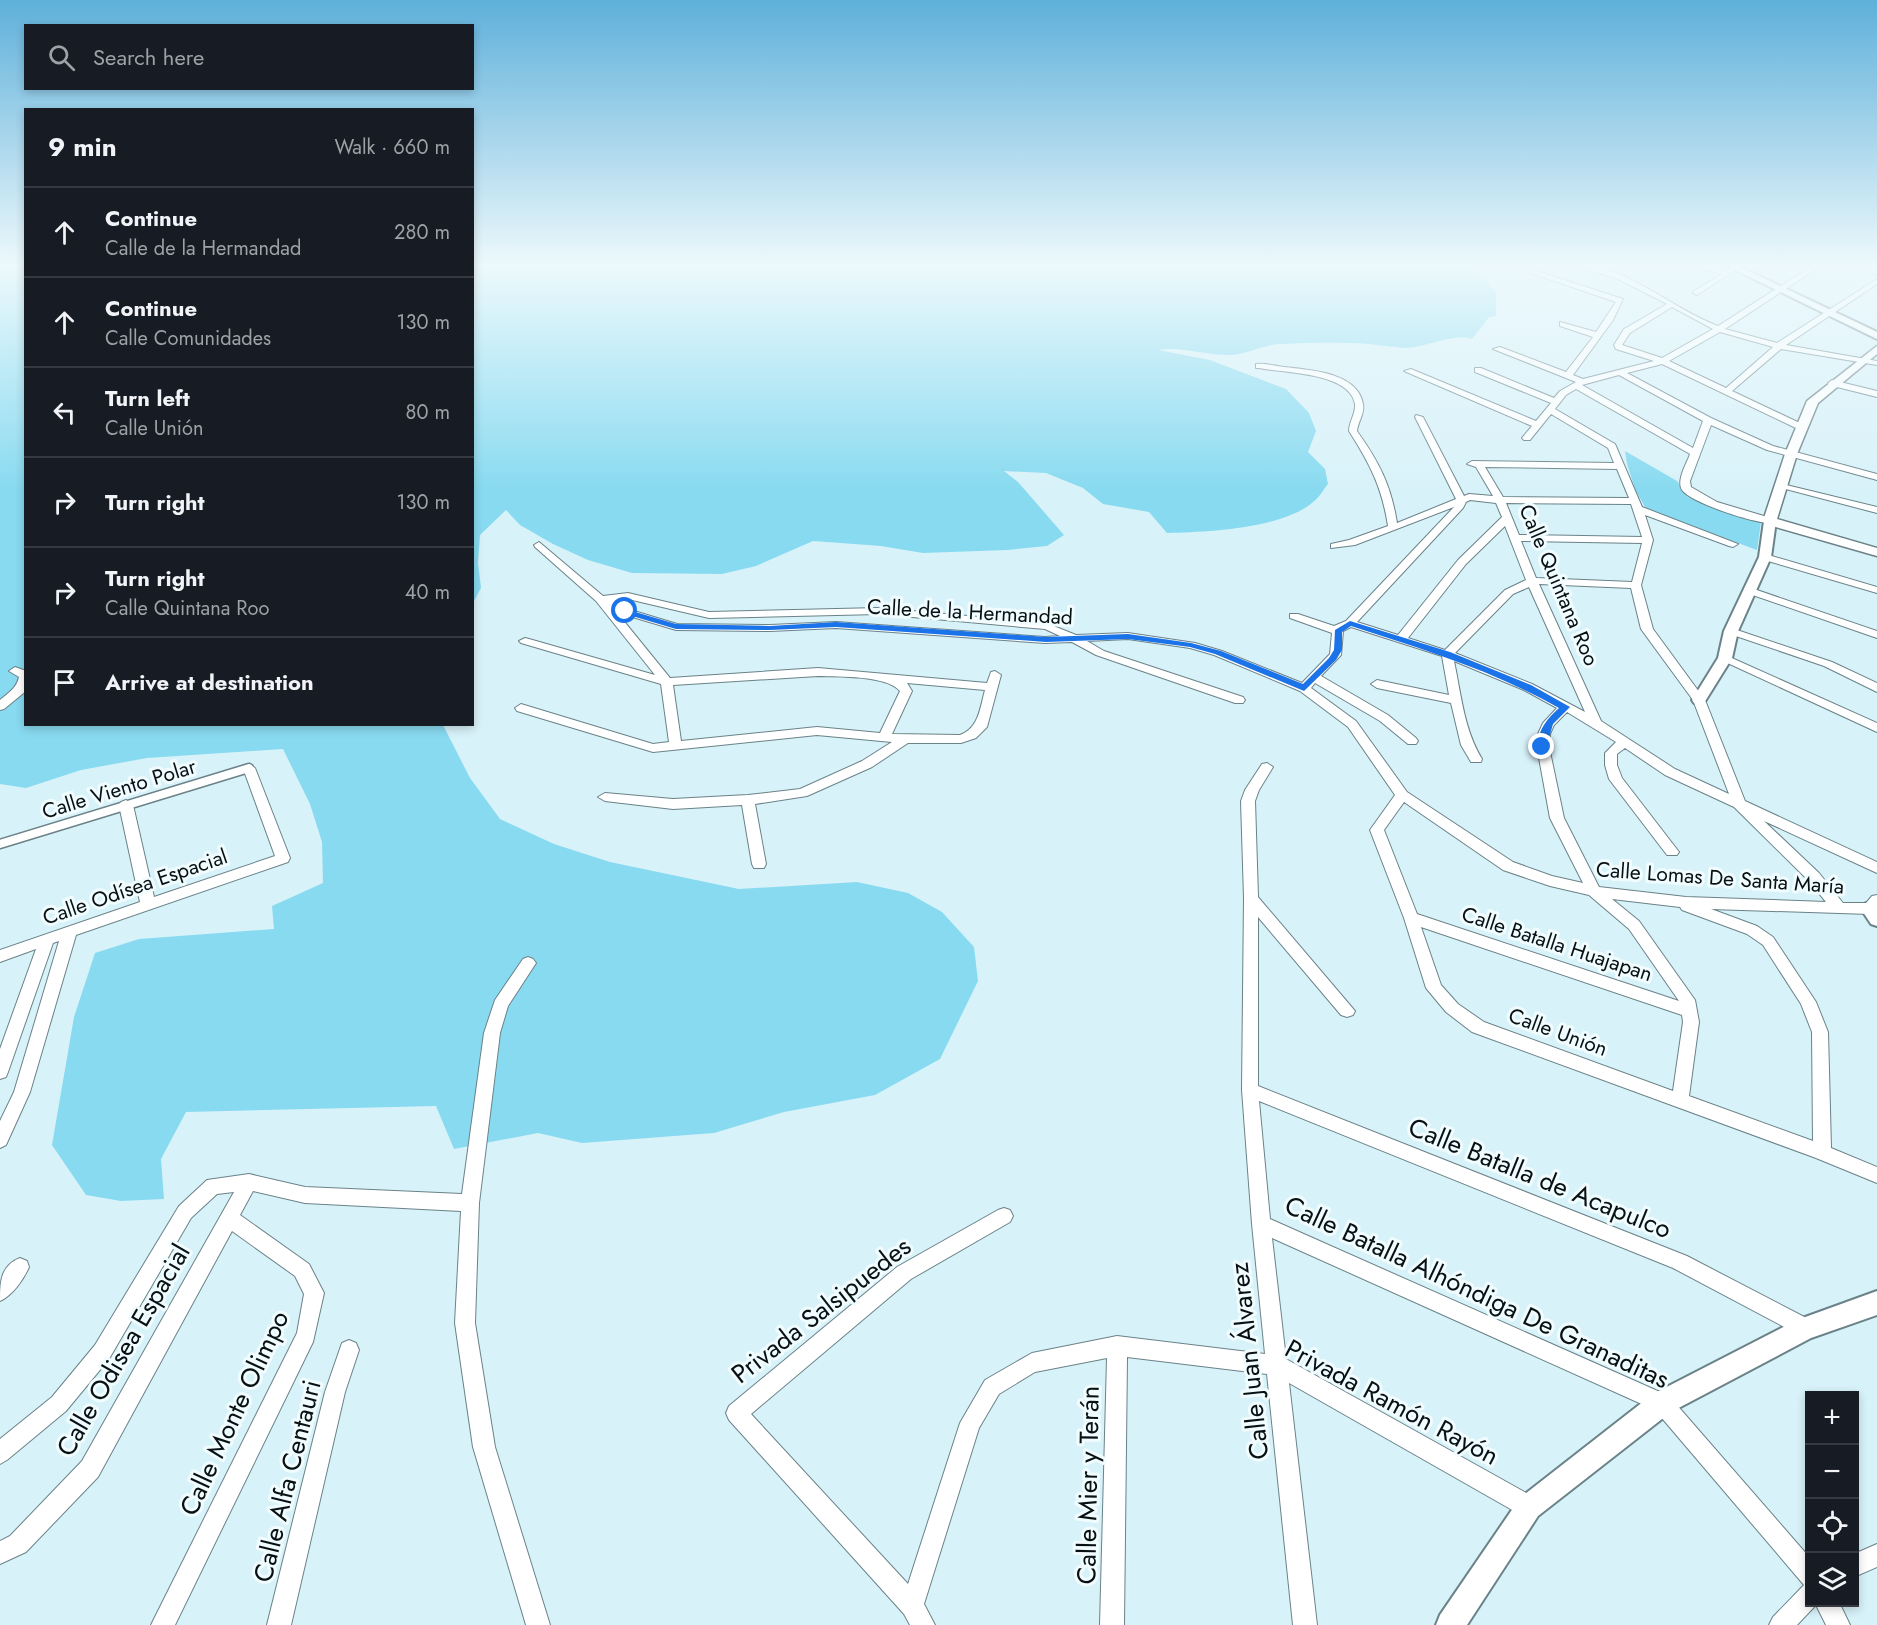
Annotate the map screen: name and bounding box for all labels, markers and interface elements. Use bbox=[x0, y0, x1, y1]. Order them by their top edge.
search box bbox=[24, 24, 474, 90]
icon: search bbox=[45, 41, 78, 74]
text: Search here bbox=[93, 41, 204, 73]
text: 9 min bbox=[48, 128, 117, 166]
text: Walk · 660 m bbox=[335, 133, 450, 162]
text: Continue bbox=[105, 202, 197, 234]
icon: ahead bbox=[48, 216, 81, 249]
text: 280 m bbox=[394, 218, 450, 247]
text: Calle de la Hermandad bbox=[105, 234, 301, 263]
text: Continue bbox=[105, 292, 197, 324]
icon: ahead bbox=[48, 306, 81, 339]
text: 130 m bbox=[396, 308, 450, 337]
text: Calle Comunidades bbox=[105, 324, 271, 353]
text: Turn left bbox=[105, 382, 190, 414]
icon: left bbox=[48, 396, 81, 429]
text: 80 m bbox=[405, 398, 450, 427]
text: Calle Unión bbox=[105, 414, 203, 443]
icon: right bbox=[48, 486, 81, 519]
text: Turn right bbox=[105, 486, 205, 518]
text: 130 m bbox=[396, 488, 450, 517]
street label: Calle Quintana Roo bbox=[1511, 500, 1607, 670]
text: Turn right bbox=[105, 562, 205, 594]
icon: right bbox=[48, 576, 81, 609]
text: 40 m bbox=[405, 578, 450, 607]
street label: Calle de la Hermandad bbox=[866, 592, 1074, 632]
text: Calle Quintana Roo bbox=[105, 594, 269, 623]
route start bbox=[611, 597, 637, 623]
icon: arrive bbox=[48, 666, 81, 699]
text: Arrive at destination bbox=[105, 666, 314, 698]
route end bbox=[1528, 733, 1554, 759]
street label: Calle Viento Polar bbox=[38, 751, 201, 827]
street label: Calle Odísea Espacial bbox=[39, 841, 231, 933]
street label: Calle Lomas De Santa María bbox=[1595, 854, 1845, 902]
street label: Calle Batalla Huajapan bbox=[1458, 899, 1656, 989]
street label: Calle Unión bbox=[1504, 1000, 1612, 1064]
street label: Calle Batalla de Acapulco bbox=[1403, 1108, 1677, 1248]
street label: Calle Batalla Alhóndiga De Granaditas bbox=[1279, 1186, 1675, 1398]
street label: Privada Salsipuedes bbox=[723, 1228, 919, 1392]
street label: Calle Odisea Espacial bbox=[47, 1237, 199, 1463]
street label: Calle Juan Álvarez bbox=[1220, 1261, 1278, 1461]
street label: Calle Monte Olimpo bbox=[170, 1304, 298, 1522]
street label: Privada Ramón Rayón bbox=[1278, 1330, 1506, 1474]
street label: Calle Alfa Centauri bbox=[243, 1376, 331, 1586]
street label: Calle Mier y Terán bbox=[1067, 1385, 1109, 1585]
map controls bbox=[1805, 1391, 1859, 1607]
button: + bbox=[1805, 1391, 1859, 1445]
button: − bbox=[1805, 1445, 1859, 1499]
button: locate bbox=[1805, 1499, 1859, 1553]
button: layers bbox=[1805, 1553, 1859, 1607]

